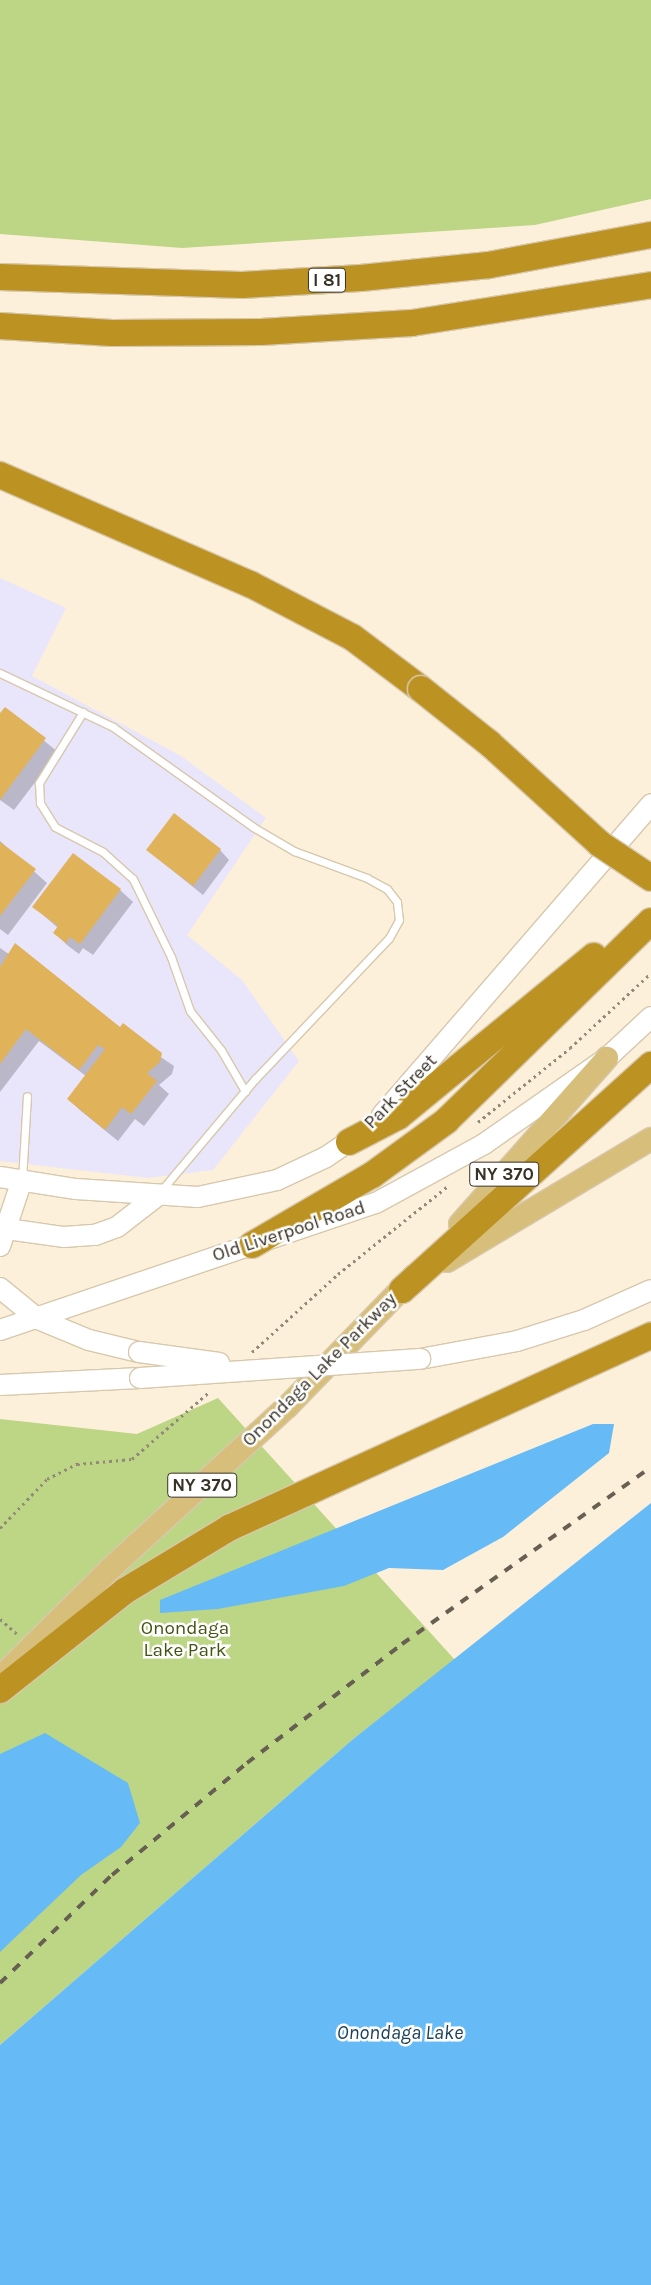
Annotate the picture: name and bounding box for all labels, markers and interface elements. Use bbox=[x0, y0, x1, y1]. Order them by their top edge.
road number: I 81 bbox=[307, 264, 347, 296]
street label: Park Street bbox=[360, 1050, 442, 1134]
road number: NY 370 bbox=[469, 1158, 539, 1190]
street label: Old Liverpool Road bbox=[210, 1197, 368, 1267]
street label: Onondaga Lake Parkway bbox=[238, 1288, 402, 1452]
road number: NY 370 bbox=[167, 1470, 237, 1500]
park label: Onondaga Lake Park bbox=[141, 1618, 229, 1662]
water label: Onondaga Lake bbox=[337, 2020, 463, 2044]

